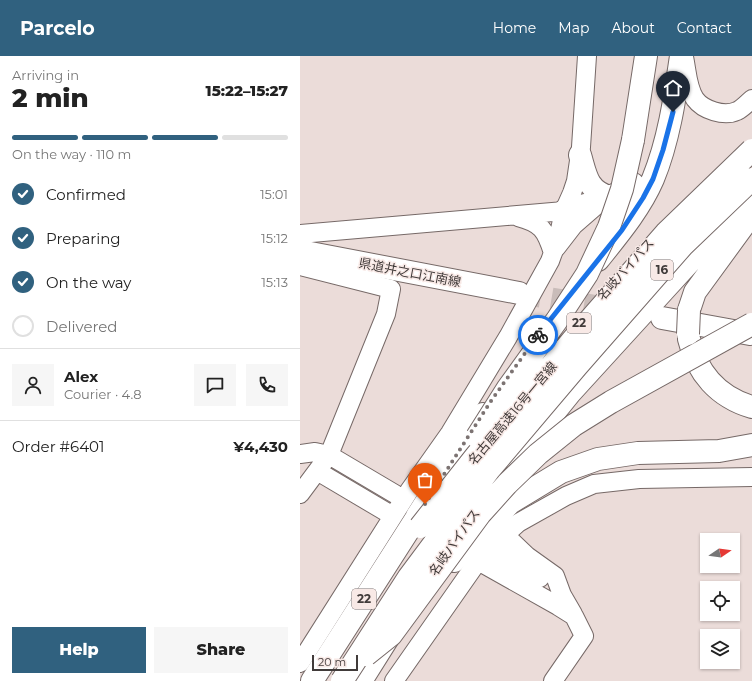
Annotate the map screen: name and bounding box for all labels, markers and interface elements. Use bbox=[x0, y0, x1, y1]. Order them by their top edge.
text: Parcelo bbox=[20, 17, 95, 40]
text: Home bbox=[493, 19, 536, 37]
text: Map bbox=[558, 19, 589, 37]
text: About bbox=[611, 19, 655, 37]
text: Contact bbox=[677, 19, 732, 37]
text: Arriving in bbox=[12, 67, 79, 83]
pin bbox=[656, 71, 690, 112]
icon: home bbox=[662, 77, 684, 99]
text: 15:22–15:27 bbox=[206, 81, 288, 100]
text: 2 min bbox=[12, 82, 89, 114]
text: On the way · 110 m bbox=[12, 146, 131, 162]
icon: check bbox=[12, 183, 34, 205]
text: Confirmed bbox=[46, 185, 126, 204]
text: 15:01 bbox=[260, 186, 288, 202]
icon: check bbox=[12, 227, 34, 249]
text: Preparing bbox=[46, 229, 121, 248]
text: 15:12 bbox=[261, 230, 288, 246]
street label: 名岐バイパス bbox=[593, 235, 657, 303]
street label: 県道井之口江南線 bbox=[357, 254, 463, 290]
road number: 16 bbox=[651, 260, 673, 280]
icon: check bbox=[12, 271, 34, 293]
text: On the way bbox=[46, 273, 131, 292]
text: 15:13 bbox=[261, 274, 288, 290]
road number: 22 bbox=[567, 313, 591, 333]
courier bbox=[518, 315, 558, 355]
text: Delivered bbox=[46, 317, 118, 336]
icon: bike bbox=[527, 324, 549, 346]
street label: 名古屋高速16号一宮線 bbox=[464, 358, 560, 468]
button: person bbox=[12, 364, 54, 406]
button: chat bbox=[194, 364, 236, 406]
button: phone bbox=[246, 364, 288, 406]
text: Alex bbox=[64, 367, 98, 386]
text: Courier · 4.8 bbox=[64, 386, 142, 402]
text: Order #6401 bbox=[12, 437, 104, 456]
text: ¥4,430 bbox=[233, 437, 288, 456]
pin bbox=[408, 463, 442, 504]
icon: bag bbox=[414, 469, 436, 491]
street label: 名岐バイパス bbox=[425, 506, 483, 578]
north arrow bbox=[700, 533, 740, 573]
map controls bbox=[700, 533, 740, 669]
button: locate bbox=[700, 581, 740, 621]
road number: 22 bbox=[352, 589, 376, 609]
button: Help bbox=[12, 627, 146, 673]
button: Share bbox=[154, 627, 288, 673]
button: layers bbox=[700, 629, 740, 669]
scale bar bbox=[312, 653, 358, 672]
text: 20 m bbox=[318, 655, 346, 669]

